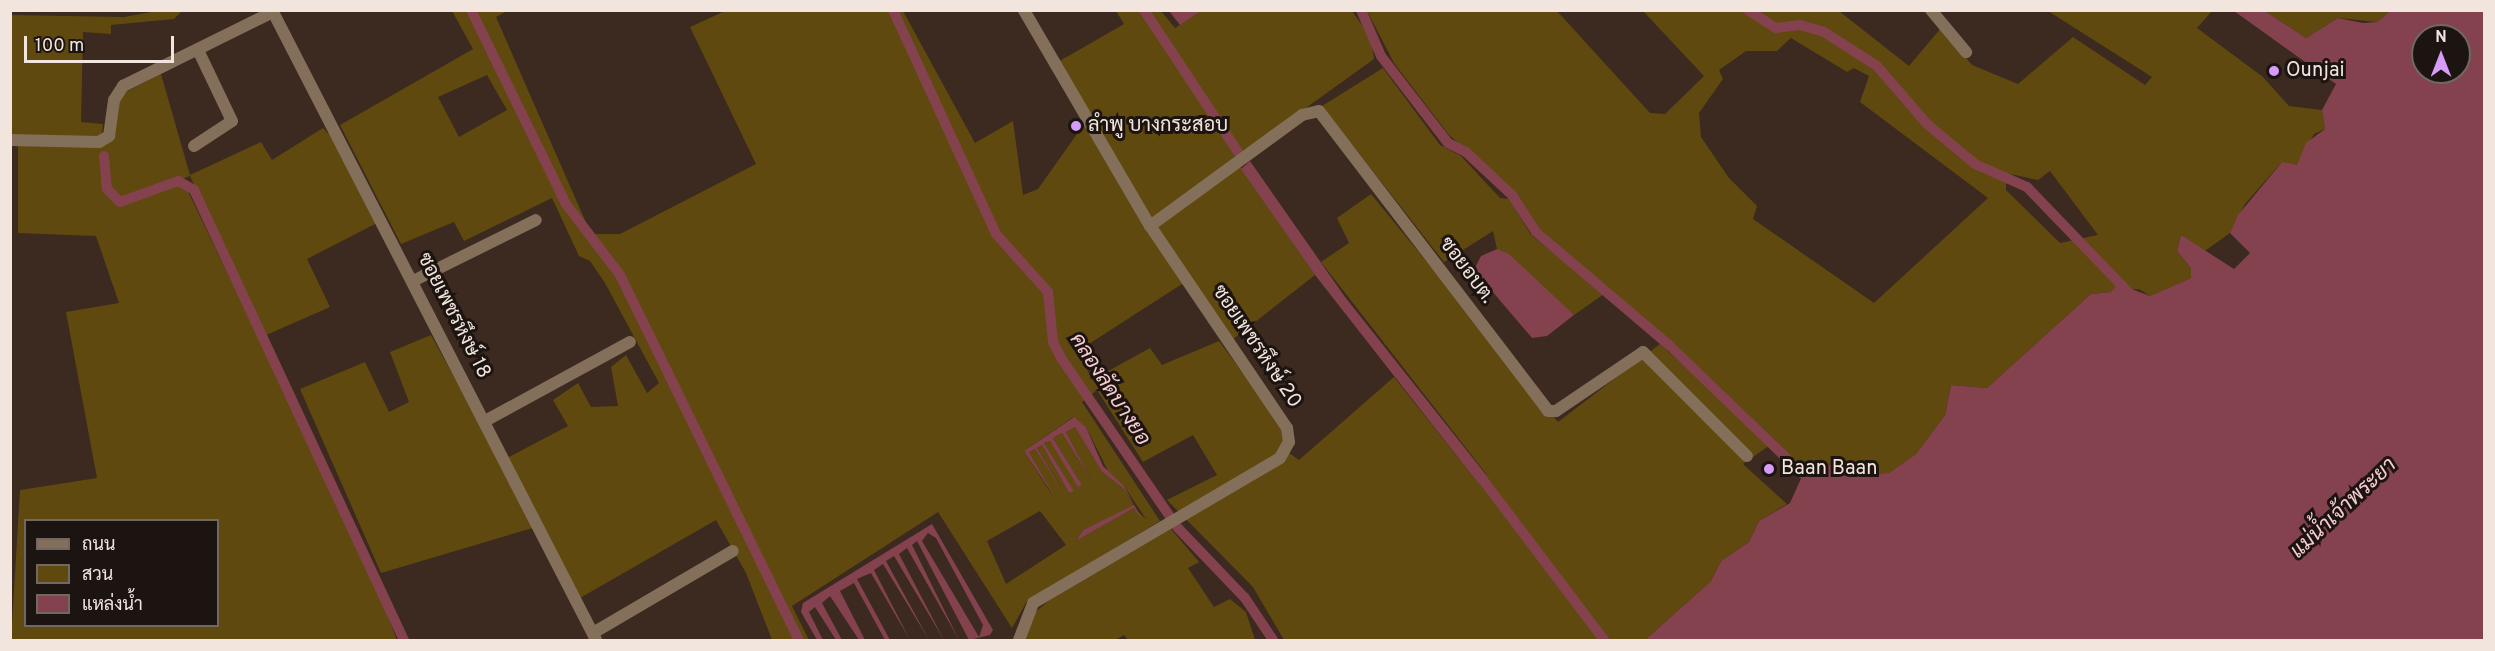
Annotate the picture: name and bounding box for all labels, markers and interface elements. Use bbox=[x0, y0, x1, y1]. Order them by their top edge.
scale bar bbox=[27, 24, 177, 62]
north arrow bbox=[2411, 24, 2471, 84]
text: N bbox=[2435, 28, 2447, 48]
text: 100 m bbox=[35, 35, 84, 58]
place label: Ounjai bbox=[2286, 59, 2345, 83]
marker: Ounjai bbox=[2267, 64, 2281, 78]
place label: ลำพู บางกระสอบ bbox=[1088, 114, 1228, 138]
marker: ลำพู บางกระสอบ bbox=[1069, 119, 1083, 133]
street label: ซอยอบต. bbox=[1433, 233, 1499, 309]
street label: ซอยเพชรหึงษ์ 18 bbox=[411, 249, 495, 383]
street label: ซอยเพชรหึงษ์ 20 bbox=[1206, 281, 1306, 413]
water label: คลองลัดบางยอ bbox=[1063, 329, 1155, 451]
water label: แม่น้ำเจ้าพระยา bbox=[2286, 454, 2402, 564]
place label: Baan Baan bbox=[1781, 457, 1878, 481]
marker: Baan Baan bbox=[1762, 462, 1776, 476]
legend bbox=[24, 519, 219, 627]
text: ถนน bbox=[82, 534, 115, 557]
text: สวน bbox=[82, 564, 113, 587]
text: แหล่งน้ำ bbox=[82, 594, 143, 617]

